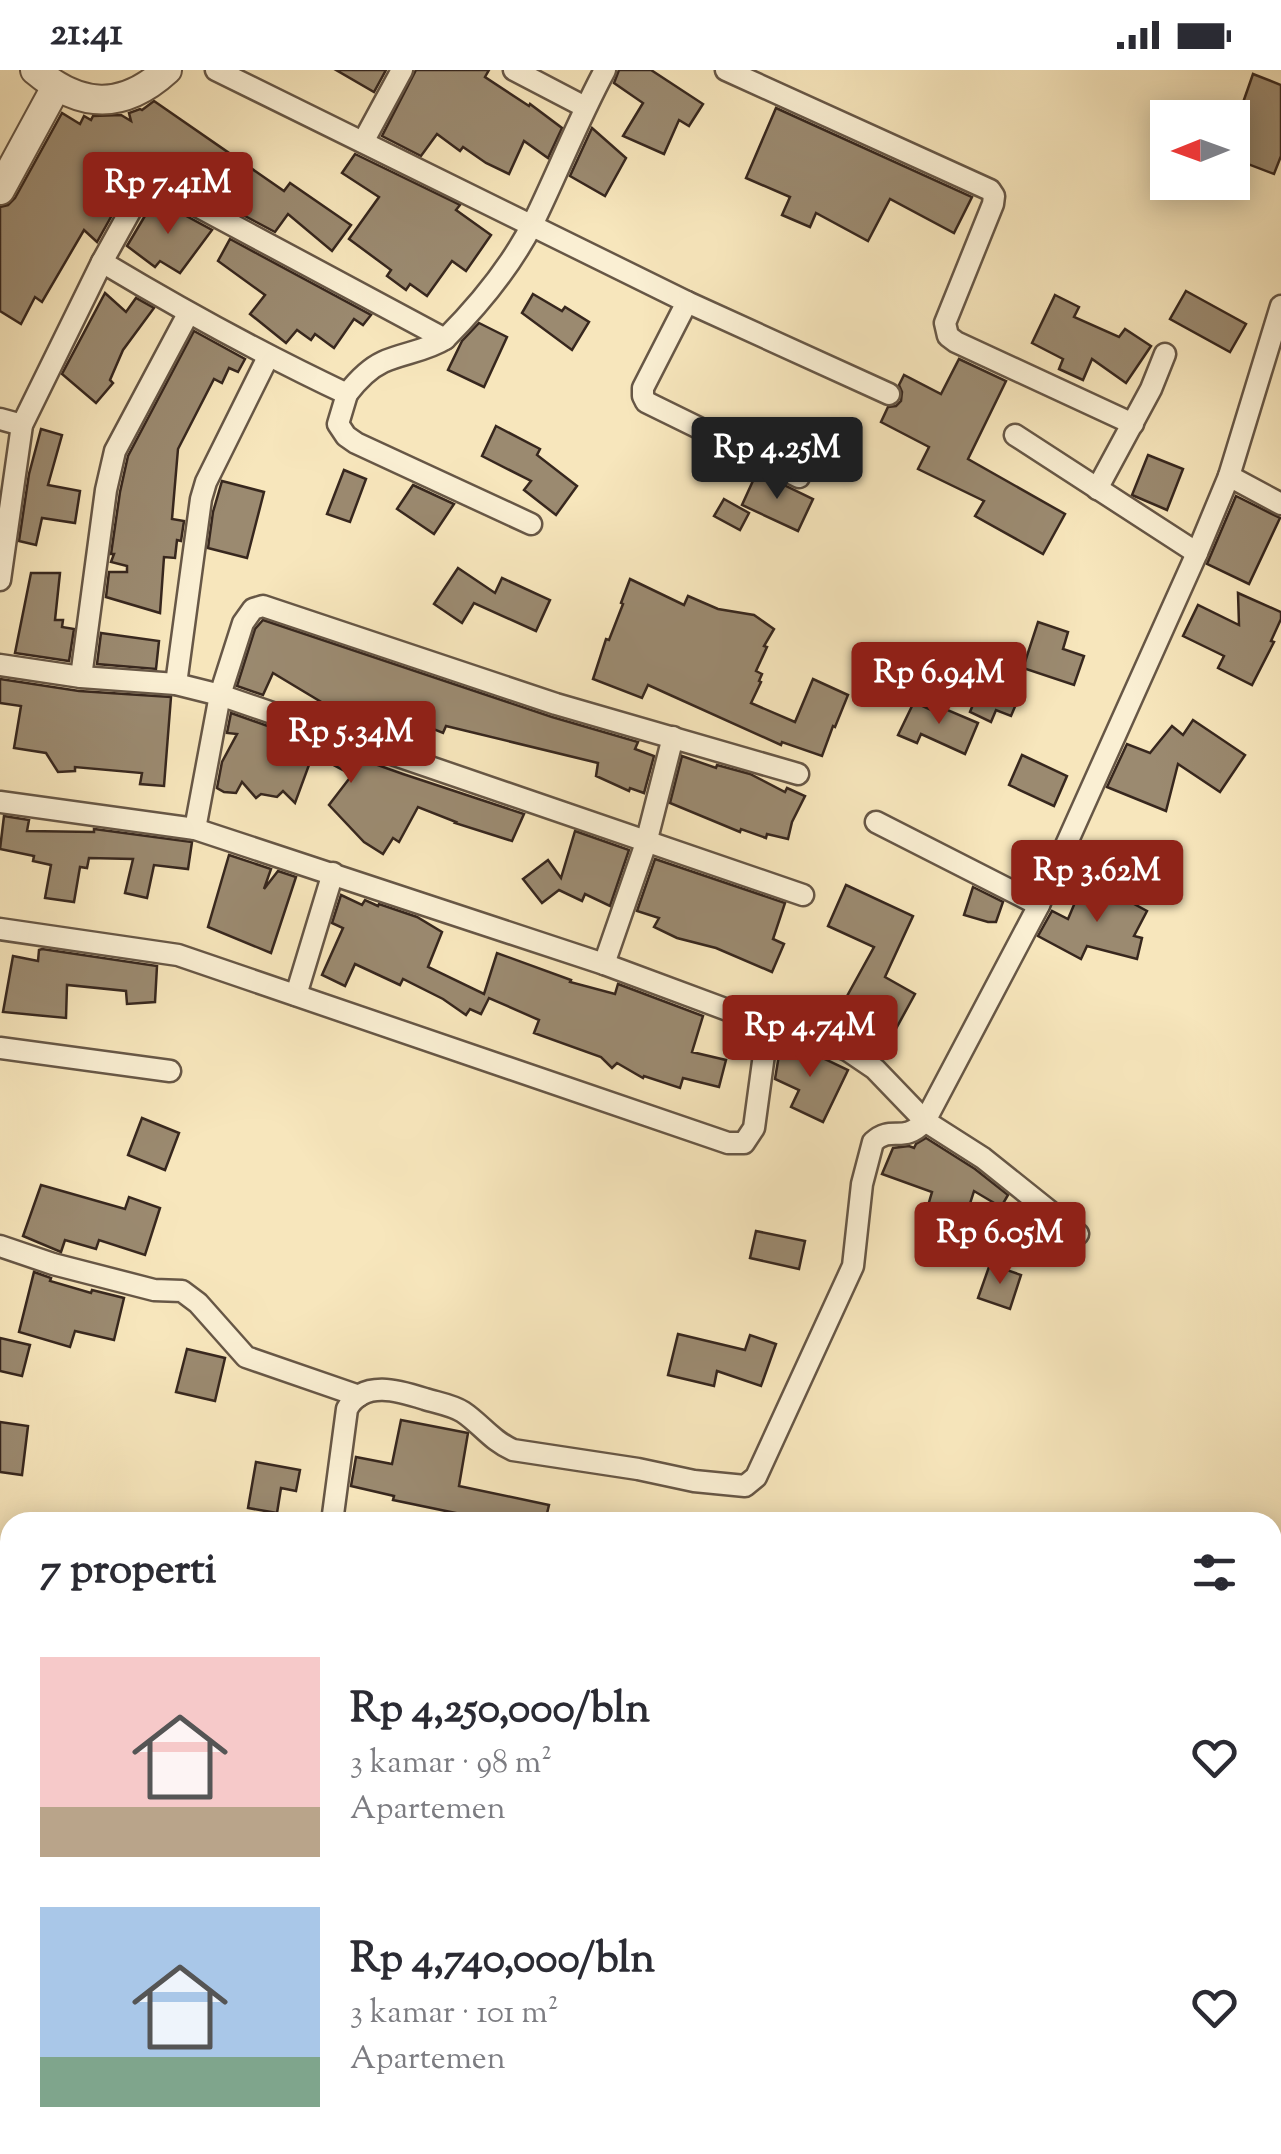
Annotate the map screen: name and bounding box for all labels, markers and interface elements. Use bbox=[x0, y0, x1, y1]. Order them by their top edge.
text: 21:41 bbox=[50, 8, 123, 62]
north arrow bbox=[1150, 100, 1250, 200]
map controls bbox=[1150, 100, 1250, 200]
pin: Rp 7.41M bbox=[65, 152, 271, 237]
text: Rp 7.41M bbox=[105, 161, 231, 207]
pin: Rp 4.25M bbox=[674, 417, 880, 502]
text: Rp 4.25M bbox=[714, 426, 840, 472]
pin: Rp 6.94M bbox=[836, 642, 1042, 727]
text: Rp 6.94M bbox=[873, 651, 1005, 697]
pin: Rp 5.34M bbox=[248, 701, 454, 786]
text: Rp 5.34M bbox=[289, 710, 413, 756]
pin: Rp 3.62M bbox=[994, 840, 1200, 925]
text: Rp 3.62M bbox=[1033, 849, 1161, 895]
pin: Rp 4.74M bbox=[707, 995, 913, 1080]
text: Rp 4.74M bbox=[745, 1004, 875, 1050]
pin: Rp 6.05M bbox=[897, 1202, 1103, 1287]
text: Rp 6.05M bbox=[936, 1211, 1064, 1257]
text: 7 properti bbox=[40, 1542, 217, 1602]
icon: filters bbox=[1187, 1545, 1242, 1600]
text: Rp 4,250,000/bln bbox=[350, 1681, 650, 1741]
icon: home bbox=[120, 1697, 240, 1817]
icon: heart bbox=[1187, 1730, 1242, 1785]
text: 3 kamar · 98 m² bbox=[350, 1741, 552, 1787]
text: Apartemen bbox=[350, 1787, 506, 1833]
text: Rp 4,740,000/bln bbox=[350, 1931, 655, 1991]
icon: home bbox=[120, 1947, 240, 2067]
icon: heart bbox=[1187, 1980, 1242, 2035]
text: 3 kamar · 101 m² bbox=[350, 1991, 559, 2037]
text: Apartemen bbox=[350, 2037, 506, 2083]

